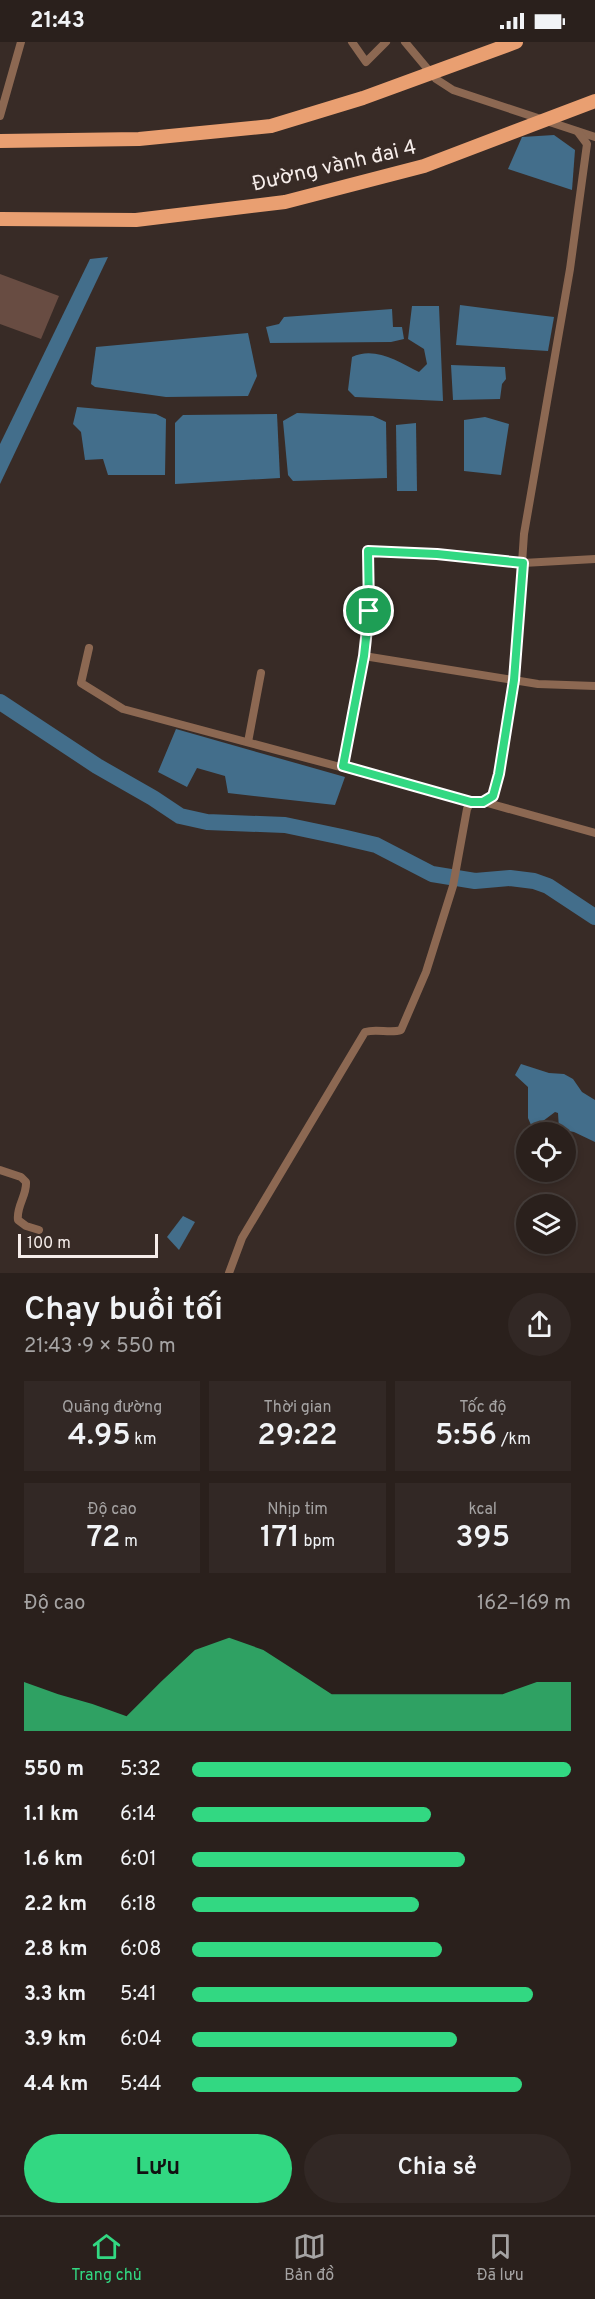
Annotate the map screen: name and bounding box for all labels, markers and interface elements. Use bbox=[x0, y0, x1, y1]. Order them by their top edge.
text: 21:43 bbox=[30, 8, 85, 35]
street label: Đường vành đai 4 bbox=[249, 134, 419, 199]
pin bbox=[343, 585, 394, 636]
icon: arrive bbox=[352, 594, 385, 627]
map controls bbox=[516, 1122, 576, 1254]
button: locate bbox=[516, 1122, 576, 1182]
button: layers bbox=[516, 1194, 576, 1254]
scale bar bbox=[18, 1231, 158, 1258]
text: 100 m bbox=[27, 1234, 71, 1254]
text: Chạy buổi tối bbox=[24, 1290, 223, 1332]
button: share bbox=[508, 1293, 571, 1356]
text: 21:43 · 9 × 550 m bbox=[24, 1334, 176, 1360]
text: Quãng đường bbox=[62, 1398, 162, 1418]
text: Thời gian bbox=[264, 1398, 331, 1418]
text: Tốc độ bbox=[459, 1398, 506, 1418]
text: 4.95 bbox=[68, 1418, 131, 1455]
text: 29:22 bbox=[257, 1418, 338, 1455]
text: 5:56 bbox=[435, 1418, 497, 1455]
text: km bbox=[131, 1430, 157, 1450]
text: /km bbox=[497, 1430, 531, 1450]
text: Độ cao bbox=[88, 1500, 137, 1520]
text: Nhịp tim bbox=[267, 1500, 328, 1520]
text: kcal bbox=[469, 1500, 497, 1520]
text: 72 bbox=[87, 1520, 120, 1557]
text: 171 bbox=[260, 1520, 300, 1557]
text: 395 bbox=[456, 1520, 510, 1557]
text: m bbox=[120, 1532, 138, 1552]
text: bpm bbox=[300, 1532, 335, 1552]
text: Độ cao bbox=[24, 1591, 85, 1617]
text: 162–169 m bbox=[477, 1591, 571, 1617]
text: 550 m bbox=[24, 1757, 84, 1783]
text: 5:32 bbox=[120, 1757, 161, 1783]
text: 1.1 km bbox=[24, 1802, 79, 1828]
text: 6:14 bbox=[120, 1802, 156, 1828]
text: 1.6 km bbox=[24, 1847, 83, 1873]
text: 6:01 bbox=[120, 1847, 157, 1873]
text: 2.2 km bbox=[24, 1892, 87, 1918]
text: 6:18 bbox=[120, 1892, 156, 1918]
text: 2.8 km bbox=[24, 1937, 87, 1963]
text: 6:08 bbox=[120, 1937, 162, 1963]
text: 3.3 km bbox=[24, 1982, 86, 2008]
text: 5:41 bbox=[120, 1982, 157, 2008]
text: 3.9 km bbox=[24, 2027, 86, 2053]
text: 6:04 bbox=[120, 2027, 162, 2053]
text: 4.4 km bbox=[24, 2072, 88, 2098]
text: 5:44 bbox=[120, 2072, 162, 2098]
button: Lưu bbox=[24, 2134, 292, 2203]
button: Chia sẻ bbox=[304, 2134, 571, 2203]
tab: Trang chủ bbox=[71, 2230, 142, 2286]
tab: Bản đồ bbox=[284, 2230, 334, 2286]
tab: Đã lưu bbox=[477, 2230, 524, 2286]

